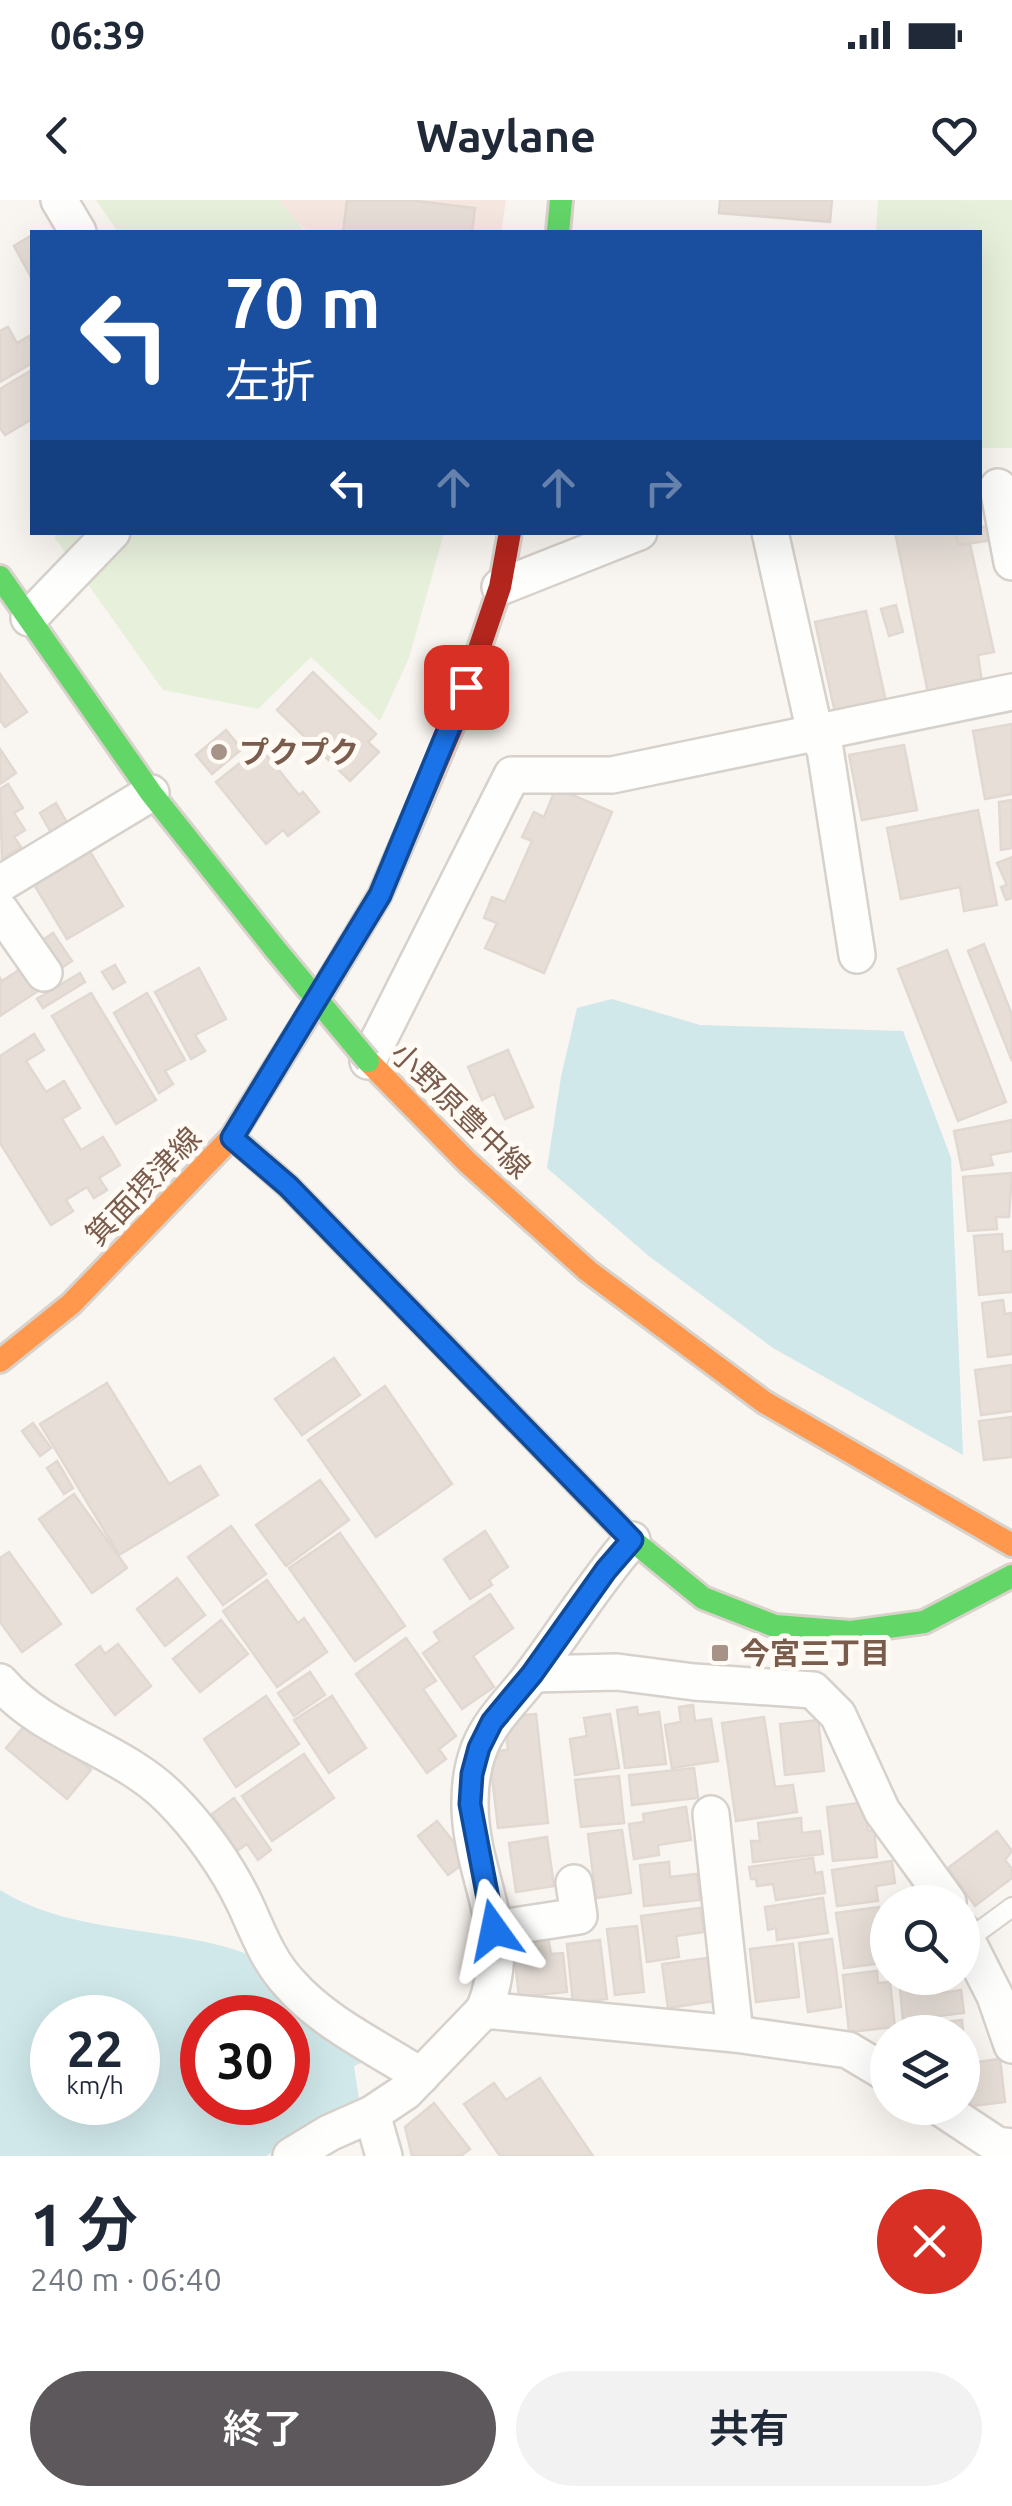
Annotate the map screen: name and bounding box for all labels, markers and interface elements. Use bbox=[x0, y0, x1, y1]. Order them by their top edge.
text: 06:39 bbox=[50, 14, 145, 56]
icon: back bbox=[30, 108, 85, 163]
icon: heart bbox=[927, 108, 982, 163]
text: Waylane bbox=[416, 110, 596, 161]
text: 70 m bbox=[225, 263, 381, 341]
icon: left bbox=[60, 270, 190, 400]
text: 左折 bbox=[225, 355, 315, 406]
icon: left bbox=[321, 460, 376, 515]
icon: ahead bbox=[426, 460, 481, 515]
icon: ahead bbox=[531, 460, 586, 515]
icon: right bbox=[636, 460, 691, 515]
pin bbox=[424, 645, 509, 730]
icon: arrive bbox=[439, 660, 494, 715]
place label: プクプク bbox=[239, 735, 359, 769]
marker: プクプク bbox=[208, 741, 230, 763]
street label: 小野原豊中線 bbox=[384, 1035, 538, 1185]
street label: 箕面摂津線 bbox=[79, 1120, 207, 1252]
place label: 今宮三丁目 bbox=[740, 1636, 890, 1670]
marker: 今宮三丁目 bbox=[709, 1642, 731, 1664]
position arrow bbox=[442, 1878, 546, 1982]
map controls bbox=[870, 1885, 980, 2125]
button: search bbox=[870, 1885, 980, 1995]
speed limit sign: 30 bbox=[180, 1995, 310, 2125]
button: layers bbox=[870, 2015, 980, 2125]
text: 22 bbox=[67, 2020, 123, 2076]
text: km/h bbox=[66, 2071, 124, 2099]
button: close bbox=[877, 2189, 982, 2294]
text: 1 分 bbox=[30, 2190, 138, 2257]
text: 240 m · 06:40 bbox=[30, 2261, 222, 2297]
button: 終了 bbox=[30, 2371, 496, 2486]
button: 共有 bbox=[516, 2371, 982, 2486]

